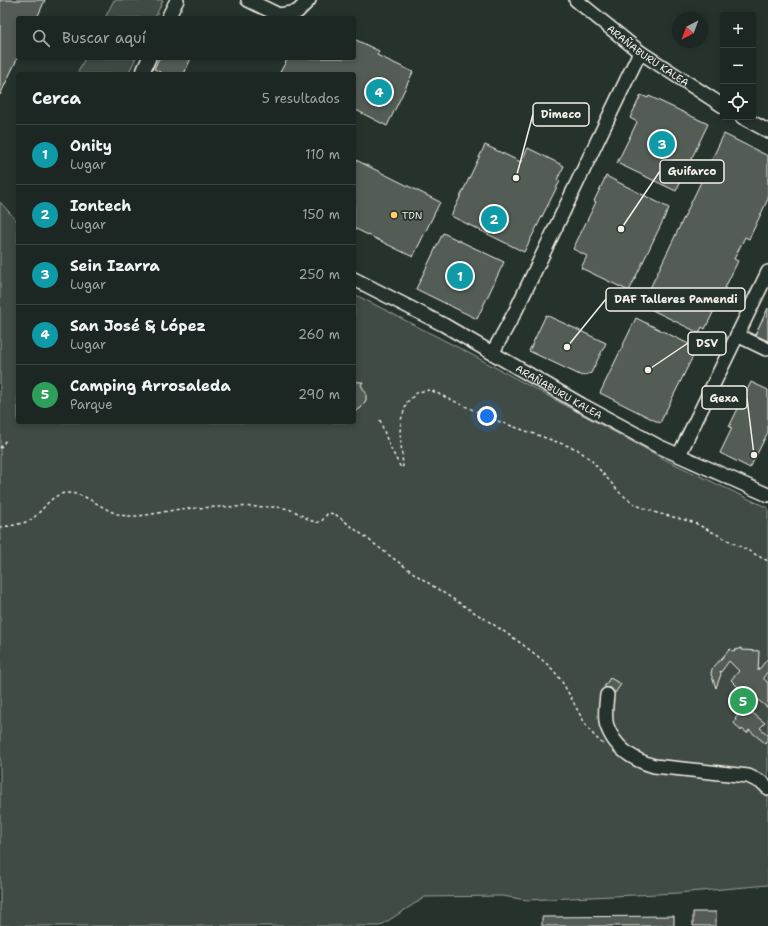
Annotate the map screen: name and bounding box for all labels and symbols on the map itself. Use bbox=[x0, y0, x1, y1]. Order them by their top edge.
north arrow bbox=[672, 12, 708, 48]
street label: ARAÑABURU KALEA bbox=[605, 22, 692, 89]
pin: 4 bbox=[366, 77, 392, 107]
callout: Dimeco bbox=[533, 103, 589, 126]
text: Dimeco bbox=[541, 107, 581, 122]
pin: 3 bbox=[649, 129, 675, 159]
callout: Guifarco bbox=[660, 160, 724, 183]
text: Guifarco bbox=[668, 164, 716, 179]
pin: 2 bbox=[481, 204, 507, 234]
place label: TDN bbox=[402, 209, 422, 222]
marker: TDN bbox=[389, 210, 399, 220]
pin: 1 bbox=[447, 261, 473, 291]
callout: DAF Talleres Pamendi bbox=[606, 288, 745, 311]
text: DAF Talleres Pamendi bbox=[614, 292, 738, 307]
callout: DSV bbox=[688, 332, 726, 355]
text: DSV bbox=[696, 336, 718, 351]
street label: ARAÑABURU KALEA bbox=[513, 362, 605, 421]
callout: Gexa bbox=[702, 386, 747, 409]
text: Gexa bbox=[709, 391, 739, 406]
your location bbox=[477, 406, 497, 426]
pin: 5 bbox=[730, 686, 756, 716]

